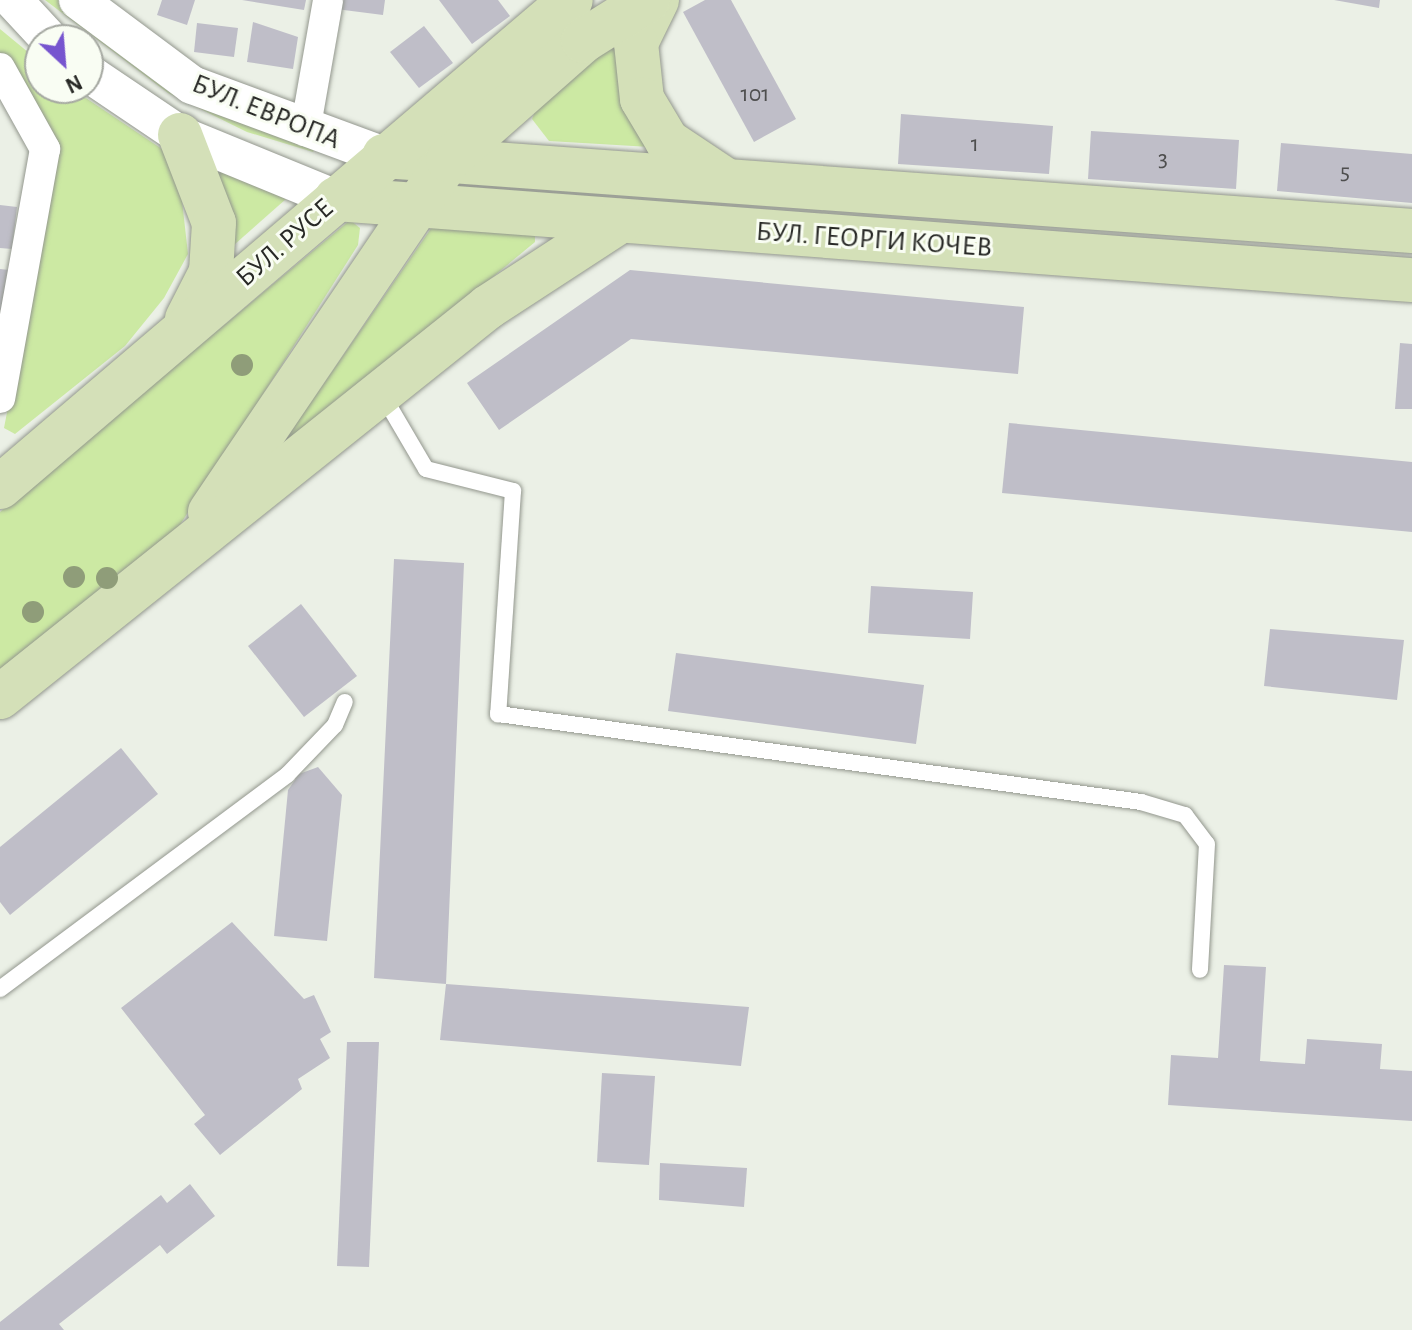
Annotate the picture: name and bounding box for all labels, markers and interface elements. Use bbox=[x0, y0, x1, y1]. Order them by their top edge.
north arrow bbox=[24, 24, 104, 104]
street label: БУЛ. ЕВРОПА bbox=[187, 67, 345, 157]
text: N bbox=[62, 71, 85, 97]
house number: 101 bbox=[740, 81, 770, 109]
house number: 1 bbox=[971, 131, 979, 159]
house number: 3 bbox=[1158, 146, 1168, 174]
house number: 5 bbox=[1340, 159, 1350, 187]
street label: БУЛ. РУСЕ bbox=[229, 192, 341, 294]
street label: БУЛ. ГЕОРГИ КОЧЕВ bbox=[755, 215, 993, 265]

